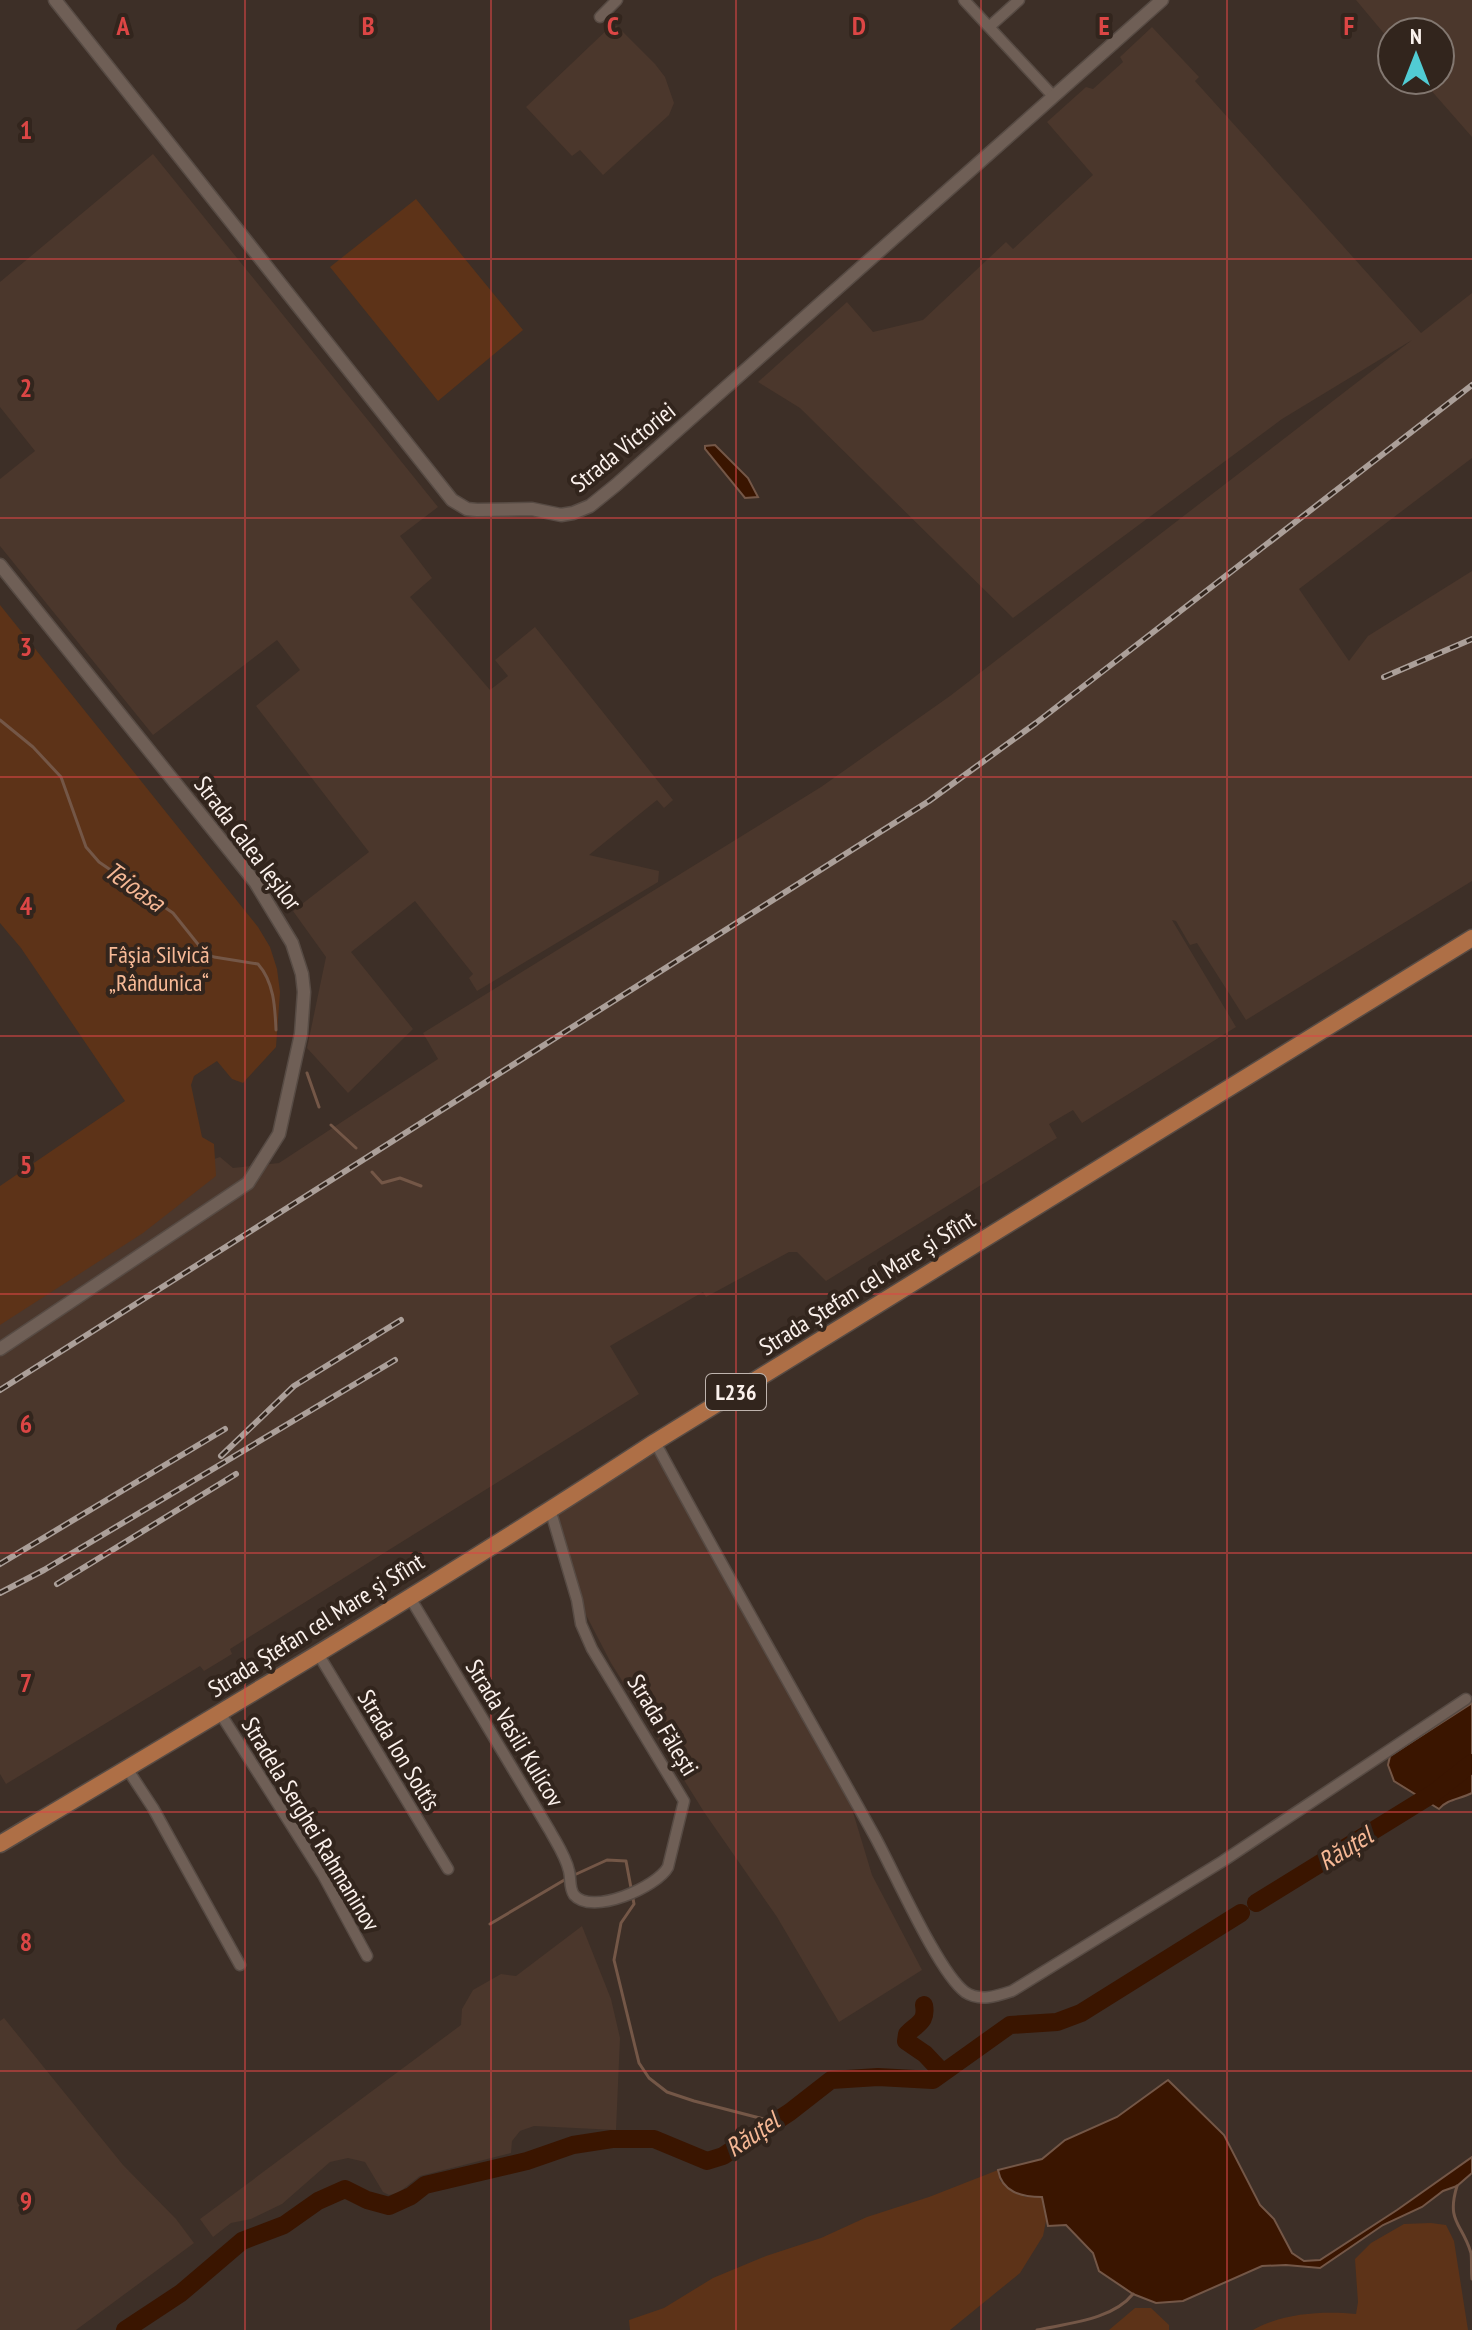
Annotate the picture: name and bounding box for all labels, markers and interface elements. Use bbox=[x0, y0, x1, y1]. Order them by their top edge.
text: A bbox=[115, 9, 130, 42]
text: B bbox=[362, 9, 375, 42]
text: C bbox=[607, 9, 619, 42]
text: D bbox=[852, 9, 866, 42]
text: E bbox=[1098, 9, 1110, 42]
text: F bbox=[1344, 9, 1355, 42]
north arrow bbox=[1376, 16, 1456, 96]
text: N bbox=[1410, 22, 1422, 50]
text: 1 bbox=[20, 113, 32, 146]
text: 2 bbox=[20, 371, 32, 404]
street label: Strada Victoriei bbox=[564, 395, 682, 499]
text: 3 bbox=[20, 630, 32, 663]
street label: Strada Calea Ieșilor bbox=[187, 770, 309, 917]
water label: Teioasa bbox=[98, 854, 173, 919]
text: 4 bbox=[20, 889, 33, 922]
park label: Fâşia Silvică „Rândunica“ bbox=[108, 939, 210, 998]
text: 5 bbox=[20, 1148, 32, 1181]
street label: Strada Ștefan cel Mare și Sfînt bbox=[753, 1204, 981, 1362]
road number: L236 bbox=[706, 1374, 766, 1410]
text: 6 bbox=[20, 1407, 32, 1440]
street label: Strada Ștefan cel Mare și Sfînt bbox=[202, 1546, 430, 1704]
street label: Strada Vasili Kulicov bbox=[459, 1654, 572, 1813]
text: 7 bbox=[20, 1666, 32, 1699]
street label: Strada Fălești bbox=[621, 1669, 705, 1781]
street label: Strada Ion Soltîs bbox=[351, 1684, 447, 1816]
street label: Stradela Serghei Rahmaninov bbox=[235, 1711, 388, 1937]
water label: Răuțel bbox=[1312, 1817, 1381, 1877]
text: 8 bbox=[20, 1925, 32, 1958]
water label: Răuțel bbox=[719, 2102, 788, 2164]
text: 9 bbox=[20, 2184, 32, 2217]

